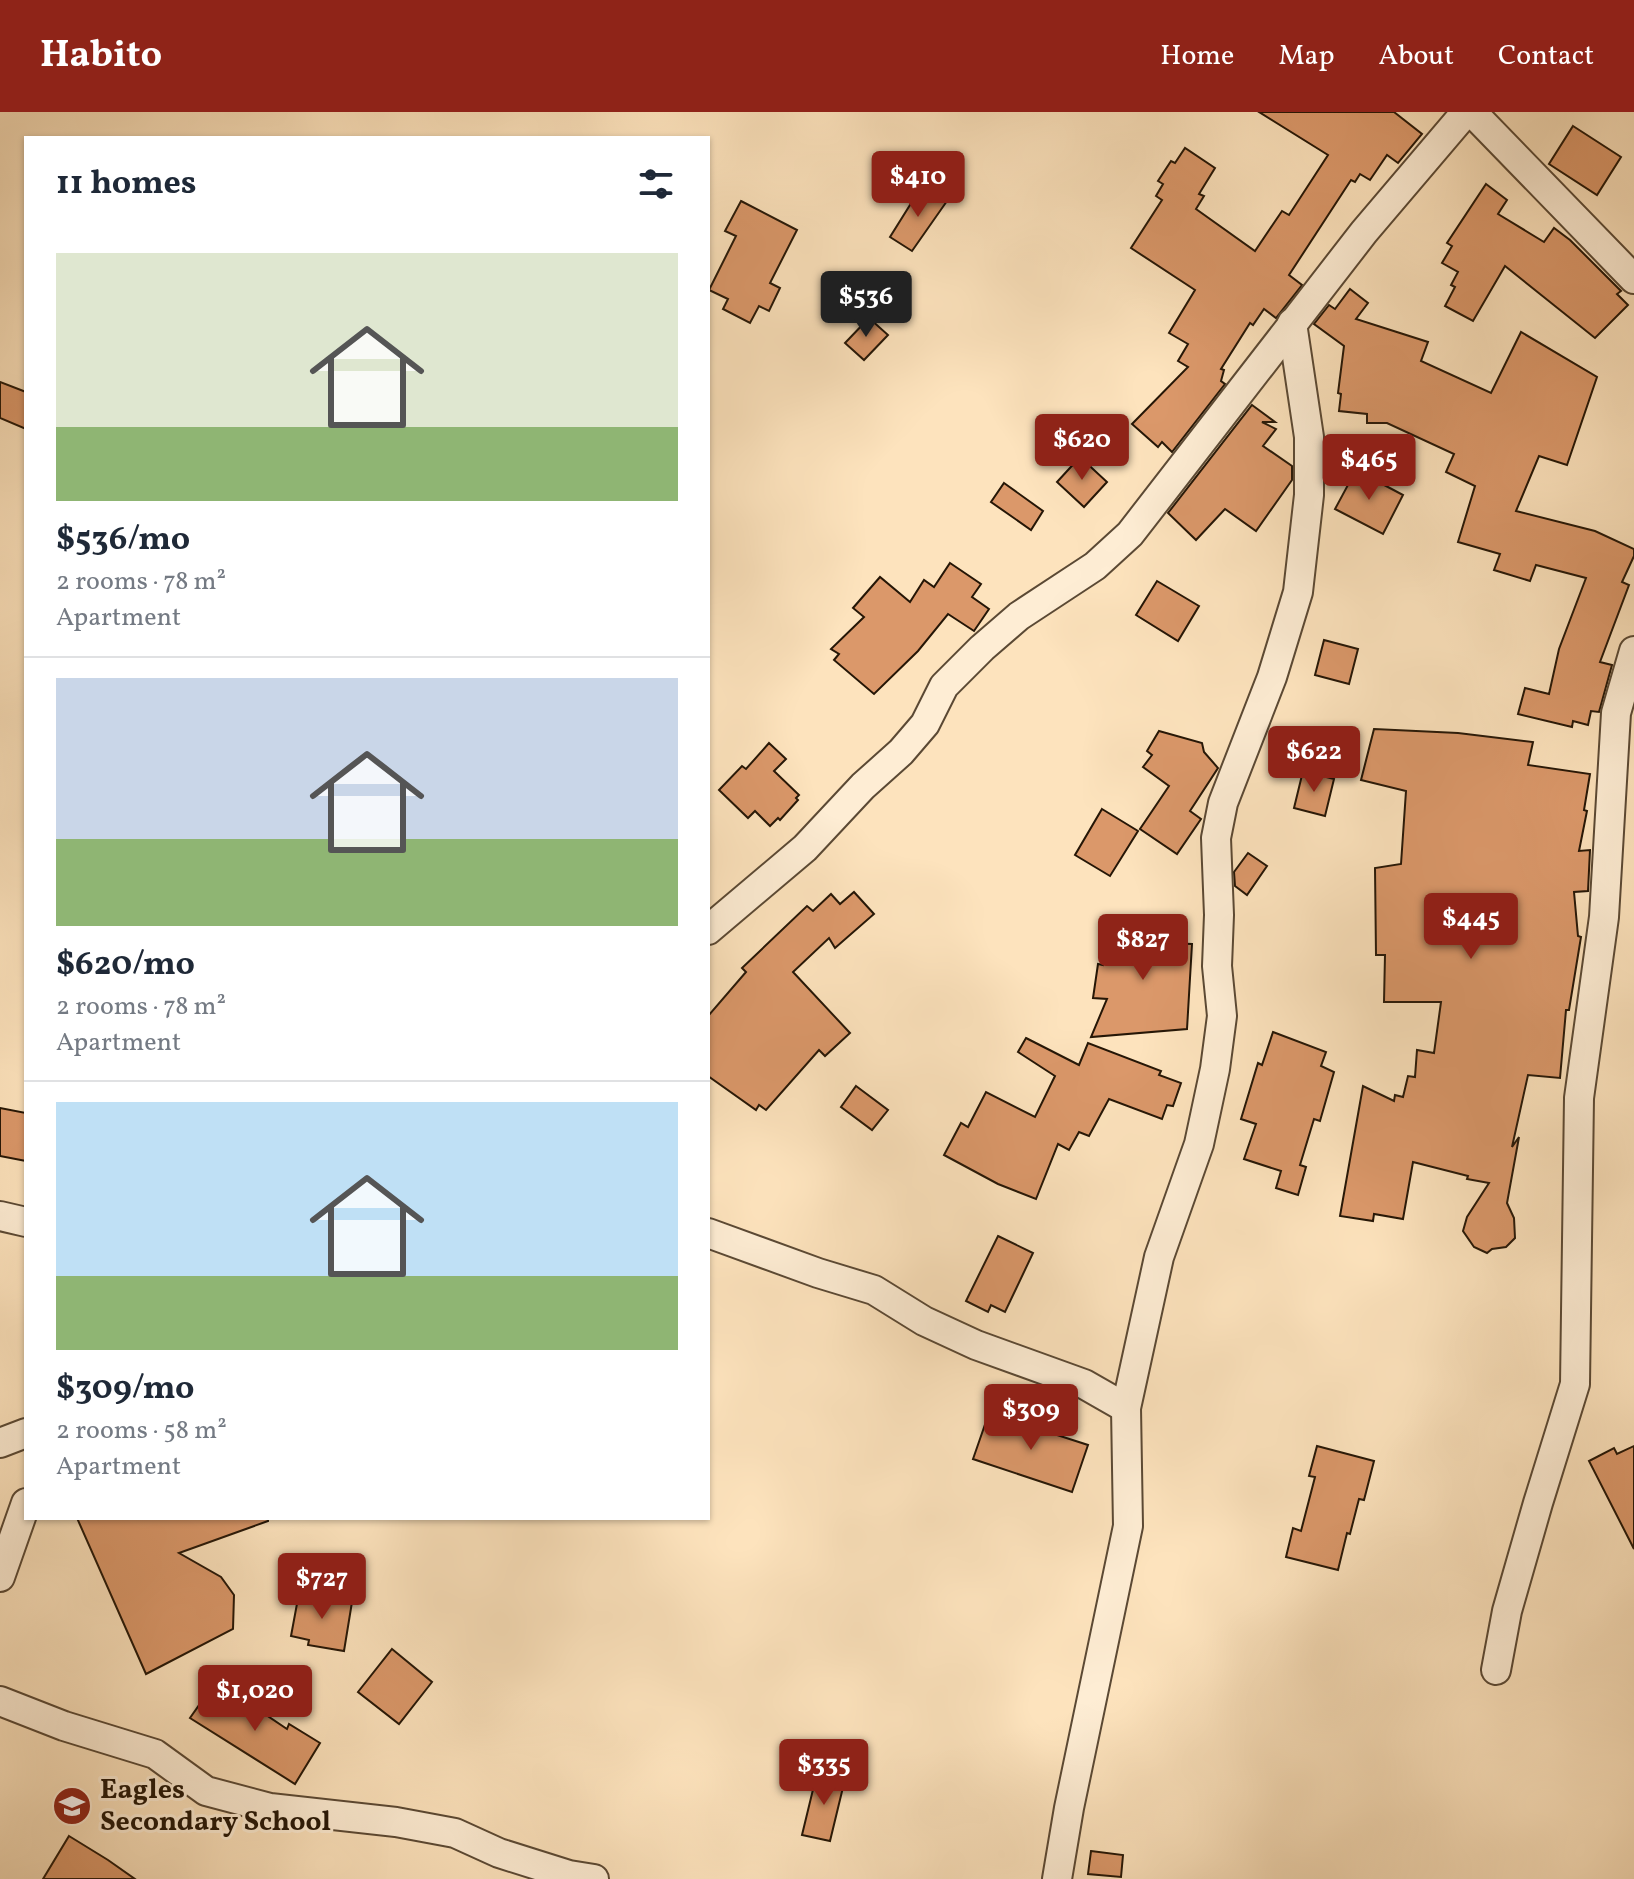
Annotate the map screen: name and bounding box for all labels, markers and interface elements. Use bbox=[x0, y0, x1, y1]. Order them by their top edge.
text: Habito bbox=[40, 30, 162, 83]
text: Home bbox=[1160, 37, 1234, 76]
text: Map bbox=[1278, 37, 1334, 76]
text: About bbox=[1378, 37, 1454, 76]
text: Contact bbox=[1498, 37, 1594, 76]
pin: $410 bbox=[871, 151, 965, 219]
text: $410 bbox=[890, 159, 946, 195]
text: 11 homes bbox=[56, 161, 196, 208]
icon: filters bbox=[634, 162, 678, 206]
pin: $536 bbox=[819, 271, 913, 339]
text: $536 bbox=[839, 279, 893, 315]
icon: home bbox=[295, 305, 439, 449]
pin: $620 bbox=[1035, 414, 1129, 482]
text: $620 bbox=[1053, 422, 1111, 458]
pin: $465 bbox=[1322, 434, 1416, 502]
text: $465 bbox=[1341, 442, 1397, 478]
text: $536/mo bbox=[56, 517, 190, 564]
text: 2 rooms · 78 m² bbox=[56, 564, 226, 600]
text: Apartment bbox=[56, 600, 181, 636]
pin: $622 bbox=[1267, 726, 1361, 794]
icon: home bbox=[295, 730, 439, 874]
text: $622 bbox=[1286, 734, 1342, 770]
pin: $445 bbox=[1424, 893, 1518, 961]
text: $445 bbox=[1442, 901, 1500, 937]
pin: $827 bbox=[1096, 914, 1190, 982]
text: $827 bbox=[1116, 922, 1170, 958]
text: $620/mo bbox=[56, 942, 195, 989]
text: 2 rooms · 78 m² bbox=[56, 989, 226, 1025]
text: Apartment bbox=[56, 1025, 181, 1061]
icon: home bbox=[295, 1154, 439, 1298]
text: $309/mo bbox=[56, 1366, 194, 1413]
pin: $309 bbox=[984, 1384, 1078, 1452]
text: $309 bbox=[1002, 1392, 1060, 1428]
text: 2 rooms · 58 m² bbox=[56, 1413, 227, 1449]
text: Apartment bbox=[56, 1449, 181, 1485]
pin: $727 bbox=[275, 1553, 369, 1621]
text: $727 bbox=[296, 1561, 348, 1597]
pin: $1,020 bbox=[190, 1665, 320, 1733]
text: $1,020 bbox=[216, 1673, 294, 1709]
pin: $335 bbox=[777, 1739, 871, 1807]
text: $335 bbox=[797, 1747, 851, 1783]
place label: Eagles Secondary School bbox=[100, 1771, 331, 1842]
school or university icon: Eagles Secondary School bbox=[51, 1785, 93, 1827]

